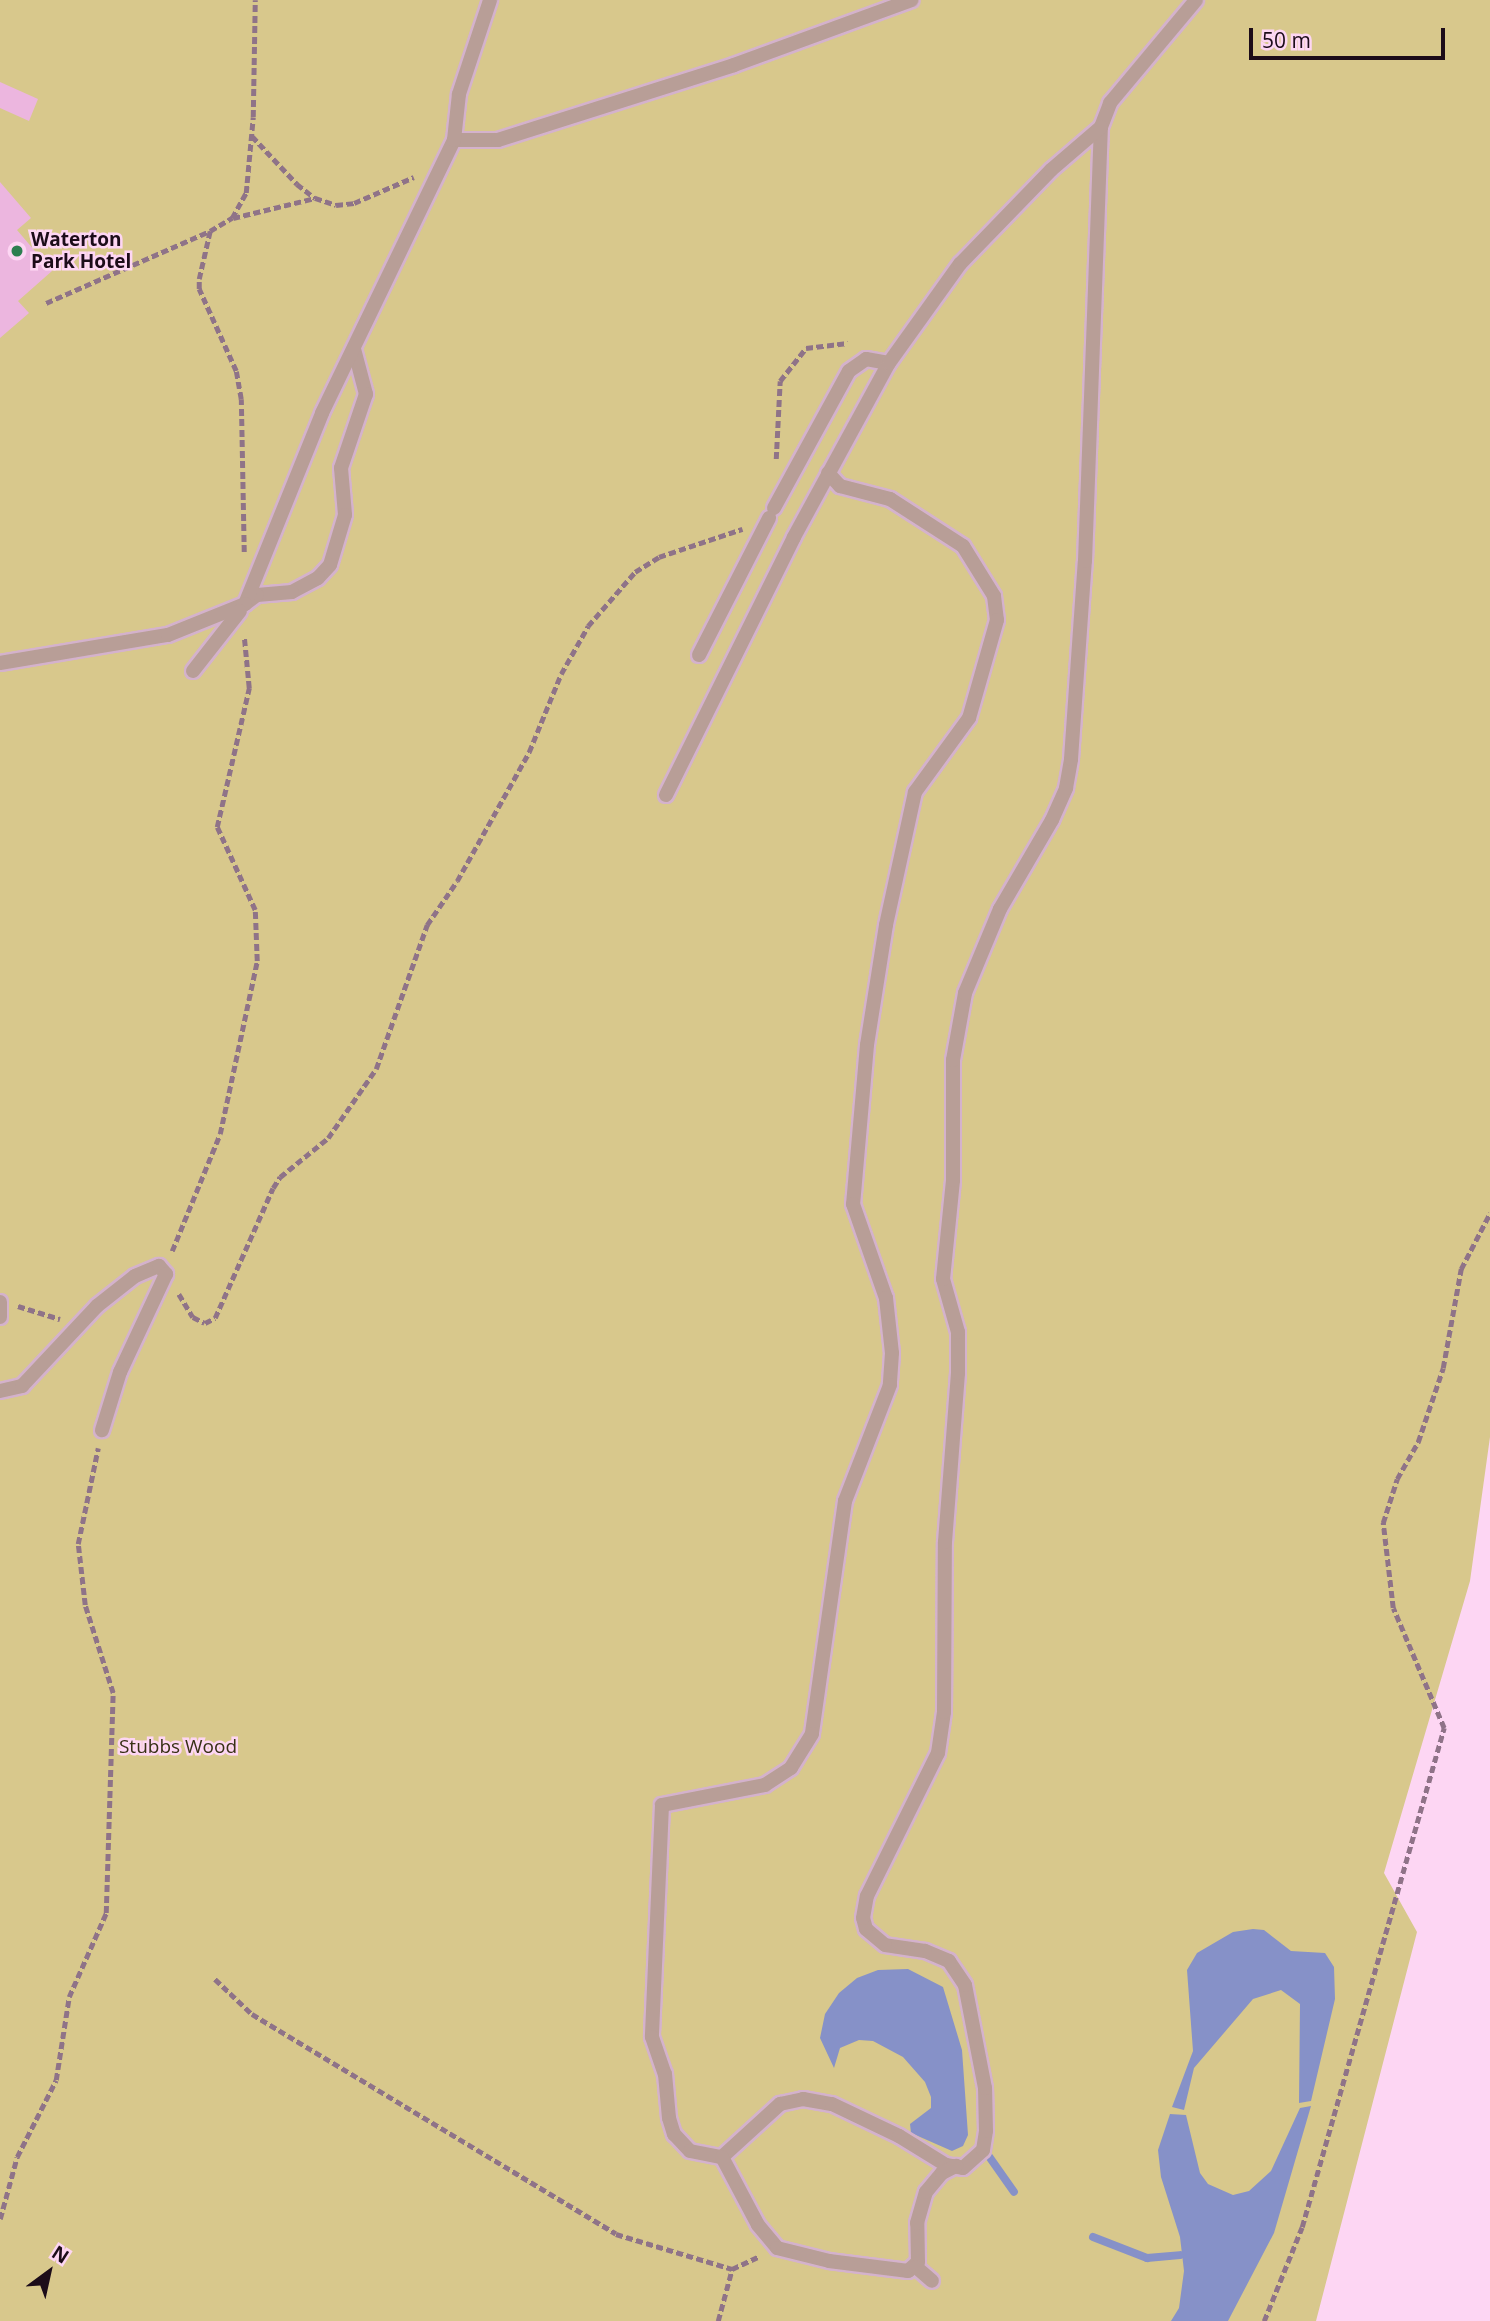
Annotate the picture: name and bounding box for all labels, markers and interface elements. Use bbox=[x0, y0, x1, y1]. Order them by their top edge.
scale bar bbox=[1252, 14, 1448, 58]
text: 50 m bbox=[1262, 26, 1311, 54]
place label: Waterton Park Hotel bbox=[31, 229, 131, 273]
marker: Waterton Park Hotel bbox=[9, 243, 25, 259]
park label: Stubbs Wood bbox=[119, 1736, 237, 1758]
north arrow bbox=[14, 2237, 84, 2307]
text: N bbox=[47, 2239, 74, 2269]

